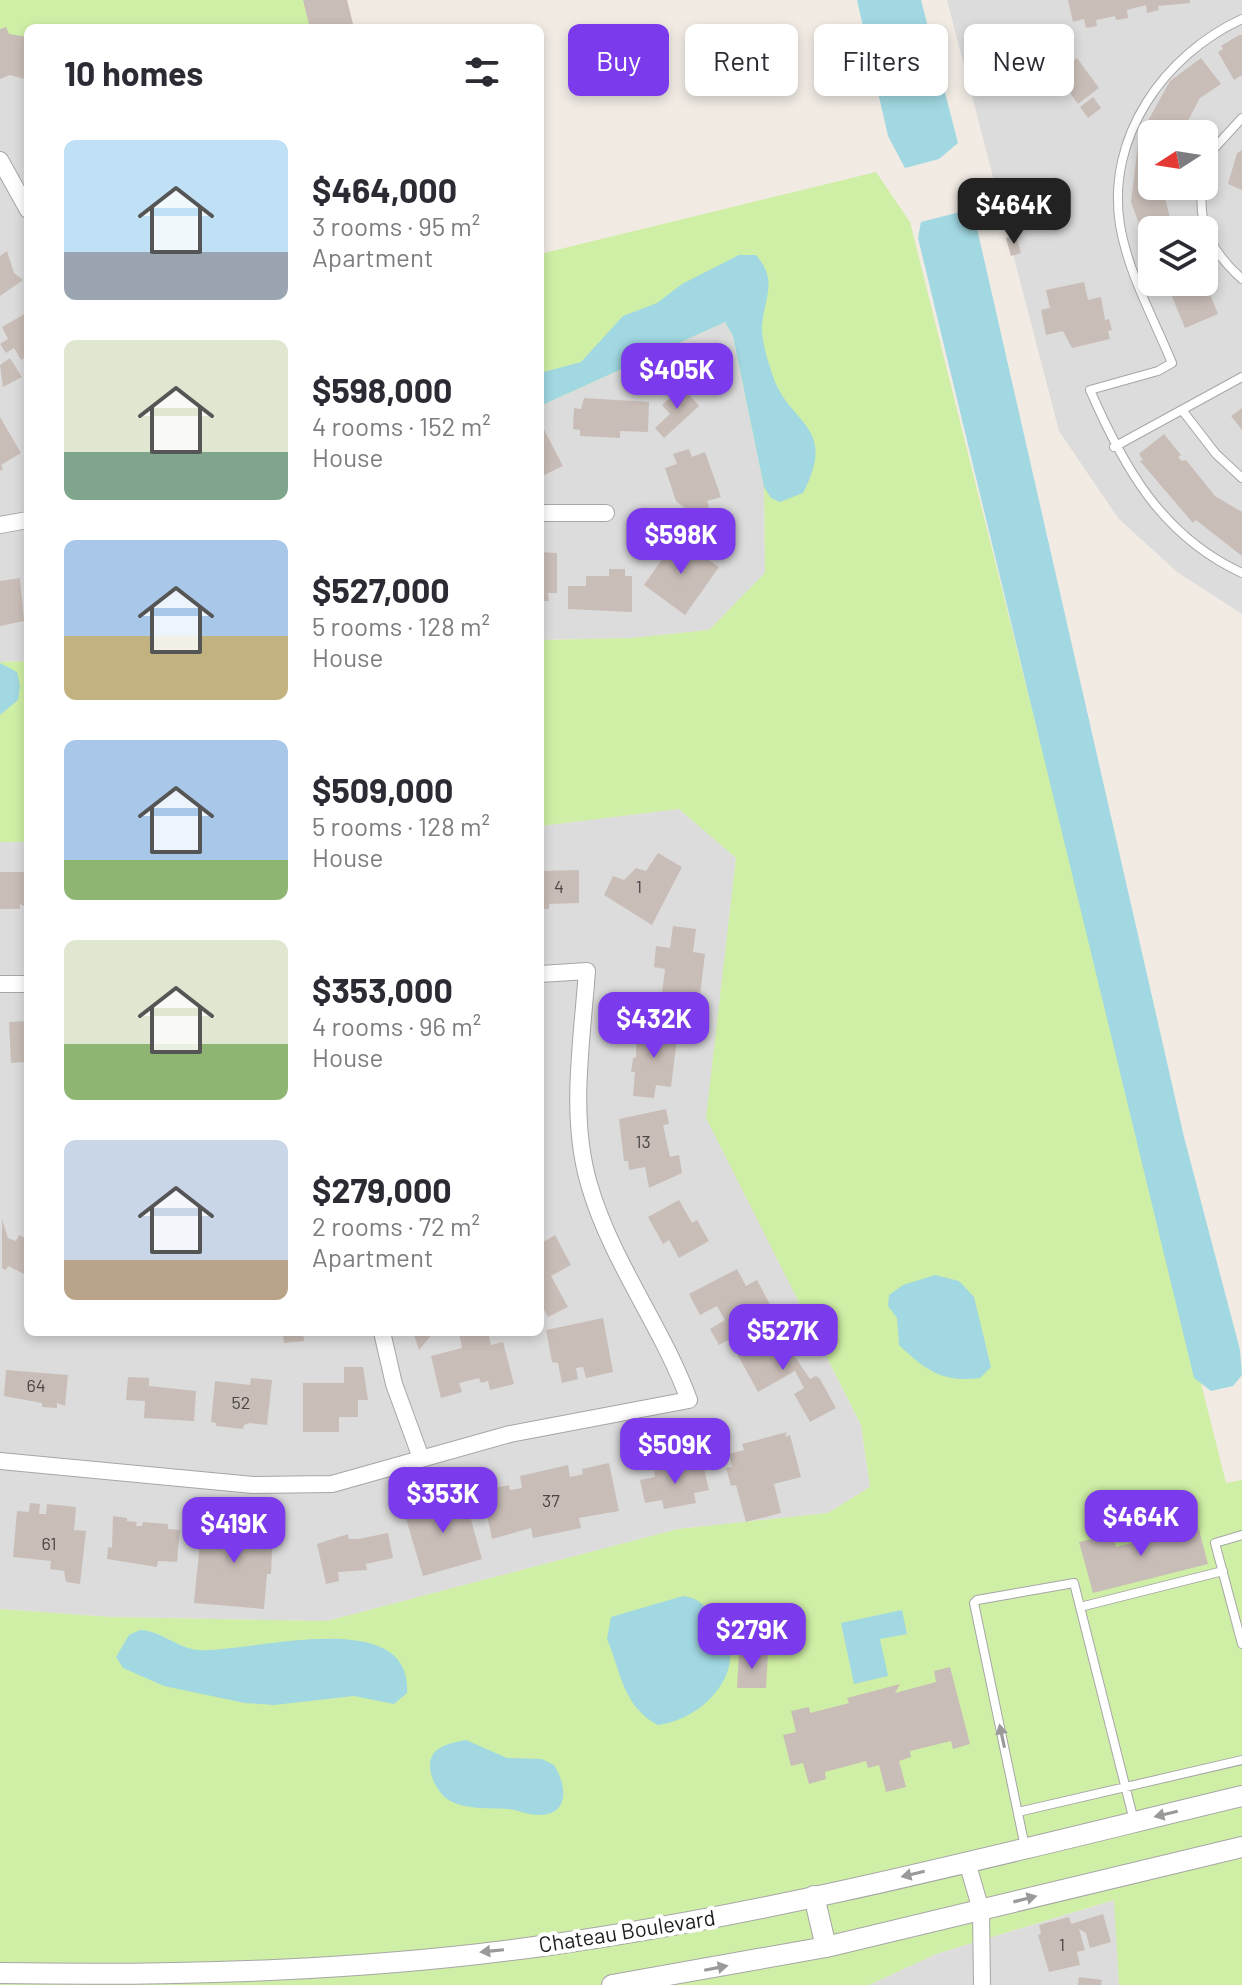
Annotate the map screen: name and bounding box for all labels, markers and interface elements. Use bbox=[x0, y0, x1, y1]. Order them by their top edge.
chip: Buy bbox=[568, 24, 669, 96]
chip: Rent bbox=[685, 24, 798, 96]
chip: Filters bbox=[814, 24, 948, 96]
chip: New bbox=[964, 24, 1074, 96]
icon: filters bbox=[460, 50, 504, 94]
text: 10 homes bbox=[64, 52, 203, 93]
north arrow bbox=[1138, 120, 1218, 200]
map controls bbox=[1138, 120, 1218, 296]
text: $464,000 bbox=[312, 169, 457, 210]
icon: home bbox=[128, 172, 224, 268]
pin: $464K bbox=[958, 178, 1070, 246]
text: $464K bbox=[976, 188, 1052, 219]
text: 3 rooms · 95 m² bbox=[312, 210, 480, 241]
button: layers bbox=[1138, 216, 1218, 296]
text: Apartment bbox=[312, 241, 433, 272]
pin: $405K bbox=[621, 343, 733, 411]
text: $405K bbox=[639, 353, 715, 384]
text: $598,000 bbox=[312, 369, 453, 410]
icon: home bbox=[128, 372, 224, 468]
text: 4 rooms · 152 m² bbox=[312, 410, 491, 441]
text: House bbox=[312, 441, 383, 472]
pin: $598K bbox=[625, 508, 737, 576]
text: $598K bbox=[644, 518, 718, 549]
text: $527,000 bbox=[312, 569, 450, 610]
icon: home bbox=[128, 572, 224, 668]
text: 5 rooms · 128 m² bbox=[312, 610, 490, 641]
text: House bbox=[312, 641, 383, 672]
text: $509,000 bbox=[312, 769, 453, 810]
icon: home bbox=[128, 772, 224, 868]
text: 5 rooms · 128 m² bbox=[312, 810, 490, 841]
text: House bbox=[312, 841, 383, 872]
house number: 4 bbox=[554, 875, 564, 897]
house number: 1 bbox=[636, 875, 642, 897]
text: $353,000 bbox=[312, 969, 453, 1010]
icon: home bbox=[128, 972, 224, 1068]
pin: $432K bbox=[598, 992, 710, 1060]
text: $432K bbox=[616, 1002, 692, 1033]
text: 4 rooms · 96 m² bbox=[312, 1010, 481, 1041]
text: House bbox=[312, 1041, 383, 1072]
house number: 13 bbox=[635, 1130, 651, 1152]
text: $279,000 bbox=[312, 1169, 452, 1210]
icon: home bbox=[128, 1172, 224, 1268]
text: 2 rooms · 72 m² bbox=[312, 1210, 480, 1241]
text: Apartment bbox=[312, 1241, 433, 1272]
pin: $527K bbox=[727, 1304, 839, 1372]
text: $527K bbox=[747, 1314, 819, 1345]
house number: 64 bbox=[26, 1374, 46, 1396]
house number: 52 bbox=[232, 1391, 250, 1413]
pin: $509K bbox=[619, 1418, 731, 1486]
text: $509K bbox=[638, 1428, 712, 1459]
pin: $353K bbox=[387, 1467, 499, 1535]
text: $353K bbox=[406, 1477, 480, 1508]
house number: 37 bbox=[542, 1489, 560, 1511]
pin: $464K bbox=[1085, 1490, 1197, 1558]
pin: $419K bbox=[178, 1497, 290, 1565]
text: $464K bbox=[1103, 1500, 1179, 1531]
text: $419K bbox=[200, 1507, 268, 1538]
house number: 61 bbox=[41, 1532, 57, 1554]
pin: $279K bbox=[696, 1603, 808, 1671]
text: $279K bbox=[716, 1613, 788, 1644]
one-way arrow bbox=[995, 1723, 1008, 1748]
one-way arrow bbox=[1153, 1809, 1178, 1821]
one-way arrow bbox=[900, 1868, 925, 1881]
one-way arrow bbox=[1012, 1892, 1037, 1905]
street label: Chateau Boulevard bbox=[537, 1903, 717, 1957]
house number: 1 bbox=[1059, 1933, 1065, 1955]
one-way arrow bbox=[479, 1945, 504, 1958]
one-way arrow bbox=[704, 1961, 729, 1973]

